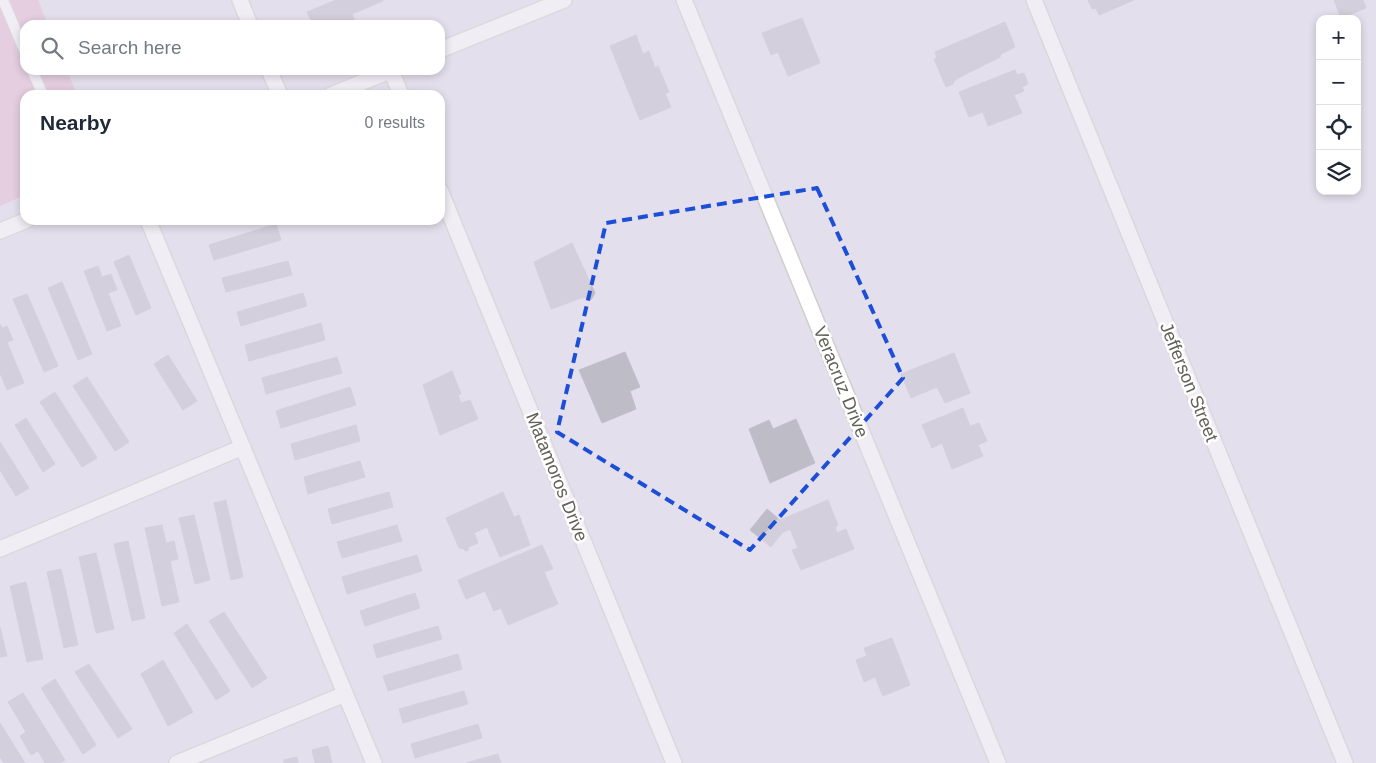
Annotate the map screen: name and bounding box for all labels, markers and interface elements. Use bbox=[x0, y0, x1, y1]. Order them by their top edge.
map controls bbox=[1316, 15, 1361, 195]
button: + bbox=[1316, 15, 1361, 60]
search box bbox=[20, 20, 445, 75]
icon: search bbox=[38, 34, 66, 62]
text: Search here bbox=[78, 37, 182, 58]
button: − bbox=[1316, 60, 1361, 105]
button: locate bbox=[1316, 105, 1361, 150]
text: Nearby bbox=[40, 111, 111, 134]
text: 0 results bbox=[365, 114, 425, 131]
button: layers bbox=[1316, 150, 1361, 195]
street label: Jefferson Street bbox=[1156, 319, 1222, 445]
street label: Veracruz Drive bbox=[810, 324, 872, 440]
street label: Matamoros Drive bbox=[522, 410, 592, 544]

